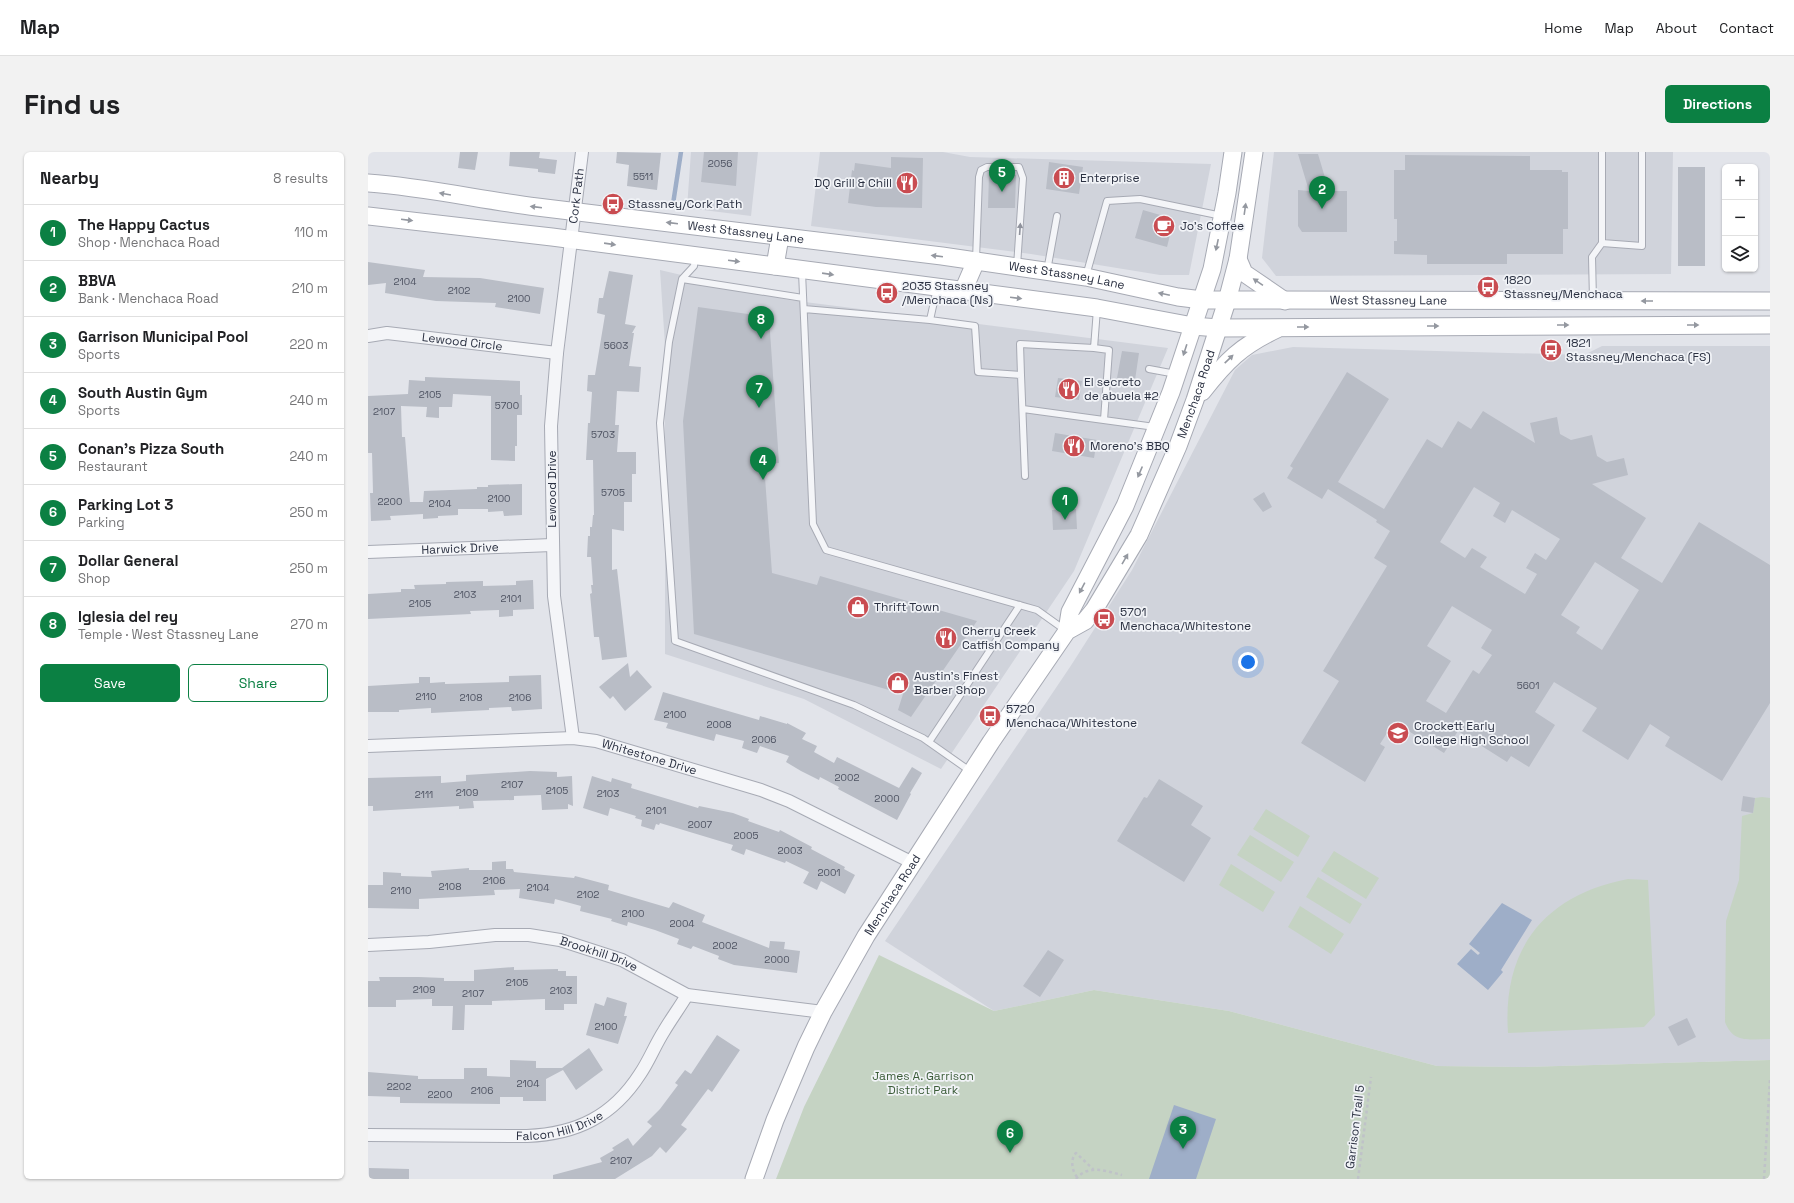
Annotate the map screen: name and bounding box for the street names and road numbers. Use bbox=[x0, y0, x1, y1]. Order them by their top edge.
street label: Cork Path bbox=[565, 167, 588, 224]
street label: West Stassney Lane bbox=[686, 217, 805, 247]
street label: West Stassney Lane bbox=[1008, 258, 1126, 293]
street label: West Stassney Lane bbox=[1330, 292, 1447, 308]
street label: Lewood Circle bbox=[421, 329, 503, 355]
street label: Menchaca Road bbox=[1174, 348, 1219, 441]
street label: Lewood Drive bbox=[544, 450, 560, 528]
street label: Harwick Drive bbox=[421, 539, 499, 558]
street label: Whitestone Drive bbox=[600, 735, 699, 779]
street label: Menchaca Road bbox=[861, 852, 924, 938]
street label: Brookhill Drive bbox=[558, 932, 641, 975]
street label: Garrison Trail 5 bbox=[1342, 1084, 1368, 1170]
street label: Falcon Hill Drive bbox=[516, 1107, 606, 1144]

